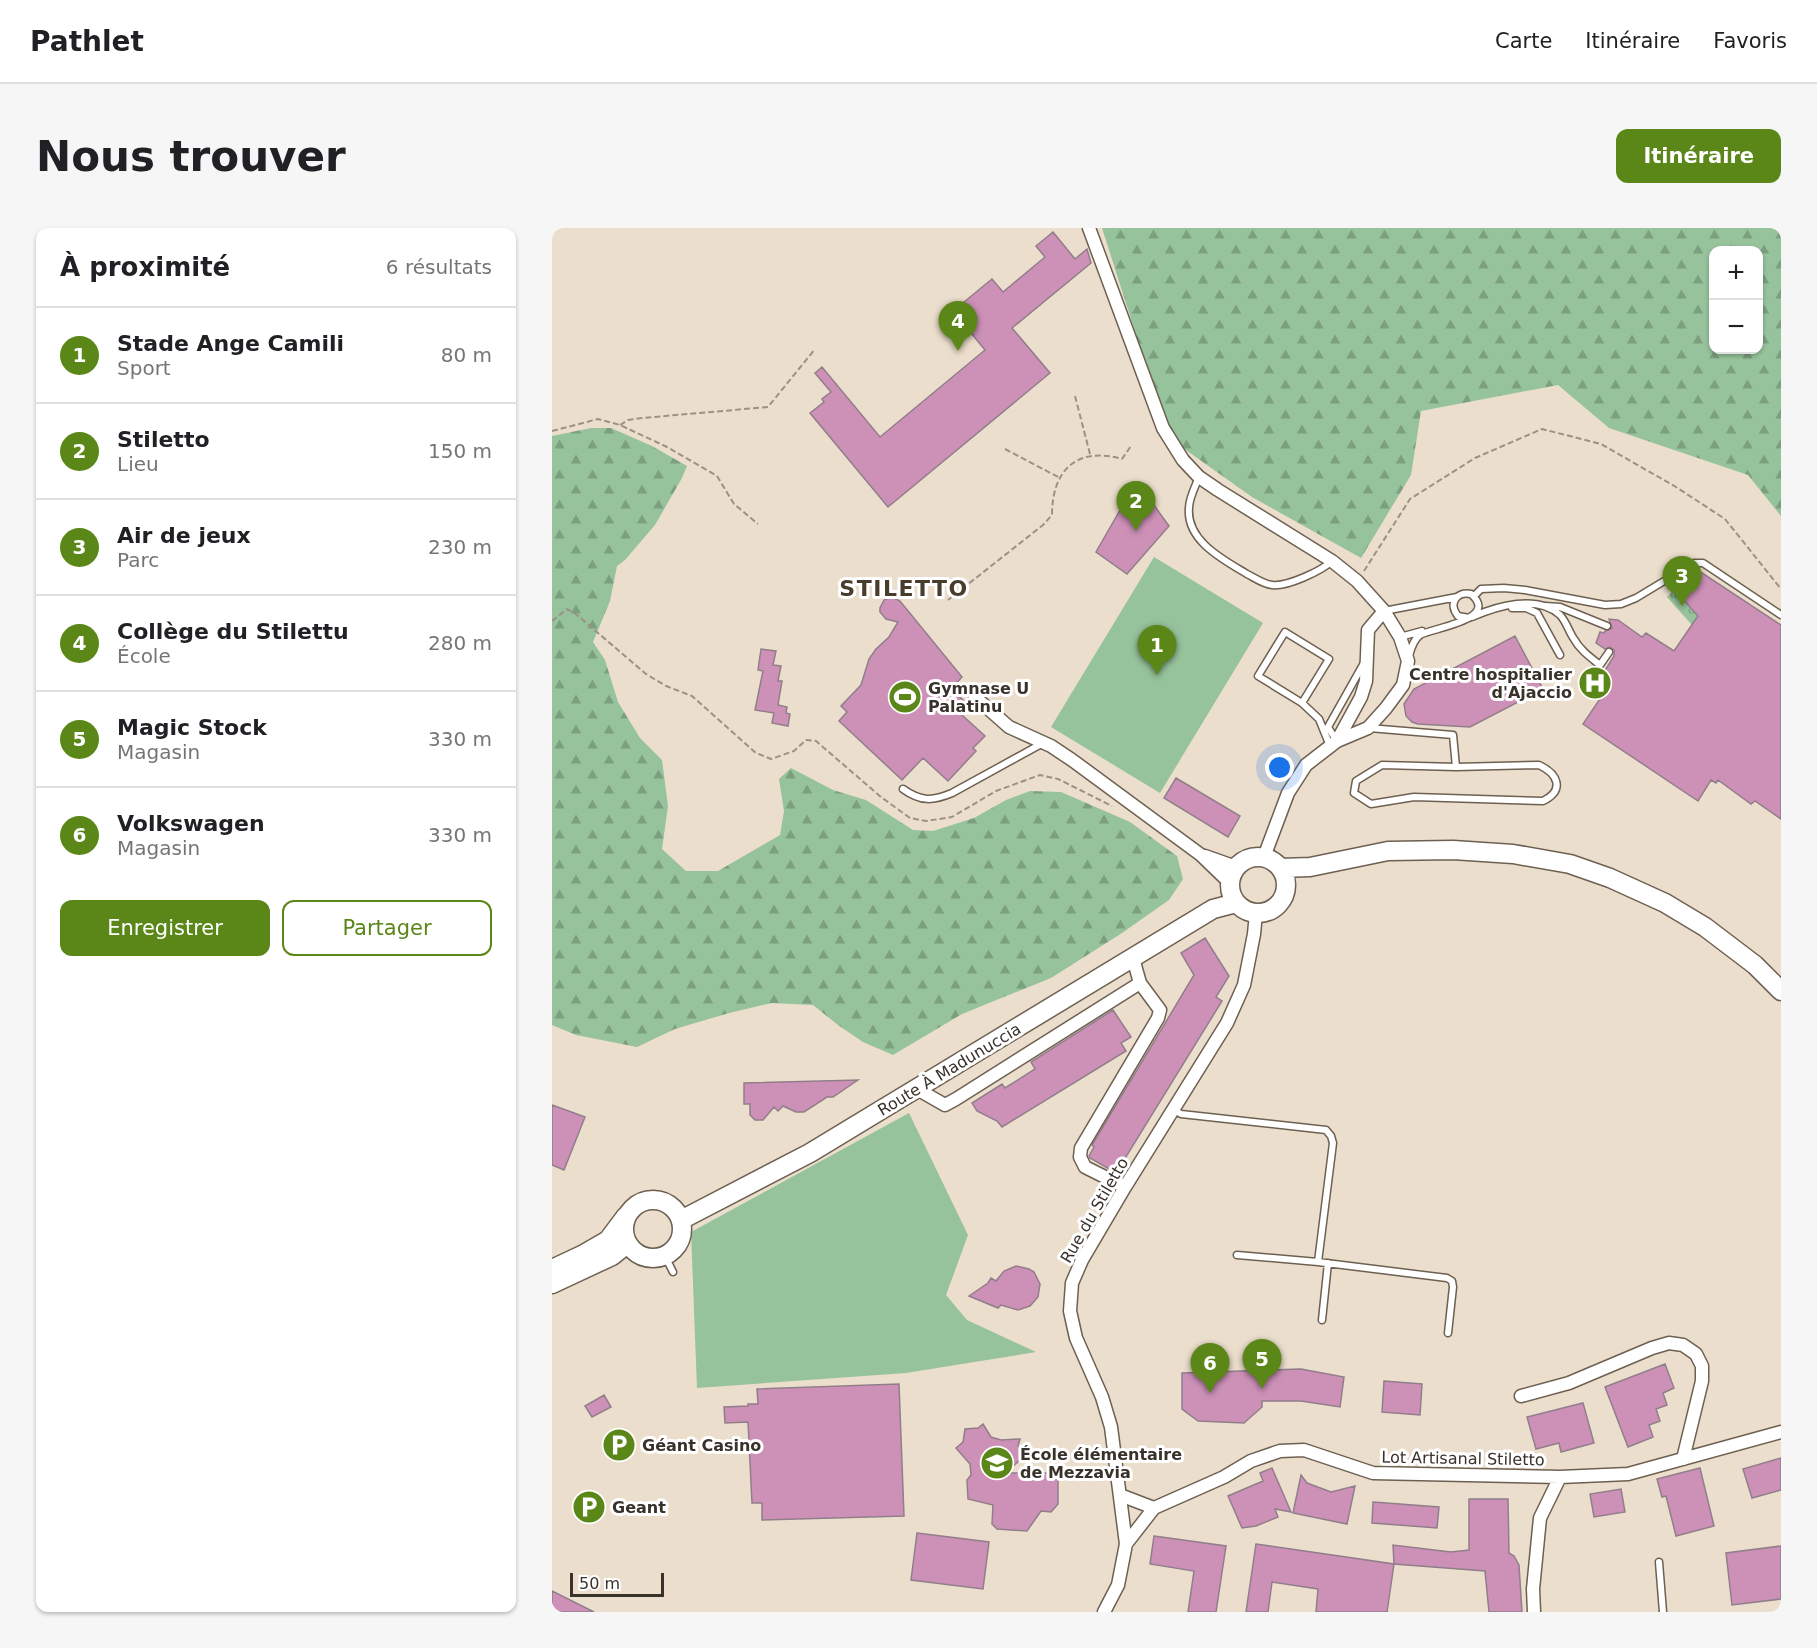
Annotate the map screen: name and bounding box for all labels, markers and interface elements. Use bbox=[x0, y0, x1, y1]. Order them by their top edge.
text: Pathlet bbox=[30, 25, 144, 58]
text: Carte bbox=[1495, 29, 1552, 53]
text: Itinéraire bbox=[1585, 29, 1680, 53]
text: Favoris bbox=[1713, 29, 1787, 53]
button: Itinéraire bbox=[1616, 129, 1781, 183]
text: Nous trouver bbox=[36, 132, 346, 181]
map controls bbox=[1709, 246, 1763, 354]
button: + bbox=[1709, 246, 1763, 300]
text: À proximité bbox=[60, 252, 230, 282]
text: 6 résultats bbox=[386, 255, 492, 279]
button: − bbox=[1709, 300, 1763, 354]
pin: 4 bbox=[938, 302, 978, 351]
text: Stade Ange Camili bbox=[117, 331, 344, 356]
text: 1 bbox=[73, 343, 86, 367]
text: 80 m bbox=[441, 343, 492, 367]
text: Sport bbox=[117, 356, 171, 380]
text: Stiletto bbox=[117, 427, 210, 452]
text: 2 bbox=[73, 439, 86, 463]
text: 150 m bbox=[428, 439, 492, 463]
text: Lieu bbox=[117, 452, 159, 476]
pin: 2 bbox=[1116, 482, 1156, 531]
text: Air de jeux bbox=[117, 523, 251, 548]
text: 3 bbox=[73, 535, 86, 559]
text: 230 m bbox=[428, 535, 492, 559]
text: Parc bbox=[117, 548, 159, 572]
pin: 3 bbox=[1662, 556, 1702, 606]
district label: STILETTO bbox=[839, 576, 969, 601]
text: Collège du Stilettu bbox=[117, 619, 349, 644]
pin: 1 bbox=[1138, 626, 1176, 675]
text: 4 bbox=[73, 631, 86, 655]
text: 280 m bbox=[428, 631, 492, 655]
text: École bbox=[117, 644, 171, 668]
place label: Centre hospitalier d'Ajaccio bbox=[1409, 665, 1572, 702]
hospital icon: Centre hospitalier d'Ajaccio bbox=[1577, 665, 1613, 701]
sports icon: Gymnase U Palatinu bbox=[887, 679, 923, 715]
place label: Gymnase U Palatinu bbox=[928, 679, 1029, 716]
text: Magic Stock bbox=[117, 715, 267, 740]
text: 5 bbox=[73, 727, 86, 751]
text: 330 m bbox=[428, 727, 492, 751]
text: Magasin bbox=[117, 740, 200, 764]
your location bbox=[1265, 753, 1294, 782]
text: Volkswagen bbox=[117, 811, 265, 836]
text: 6 bbox=[73, 823, 86, 847]
text: 330 m bbox=[428, 823, 492, 847]
text: Magasin bbox=[117, 836, 200, 860]
button: Enregistrer bbox=[60, 900, 270, 956]
button: Partager bbox=[282, 900, 492, 956]
street label: Route À Madunuccia bbox=[874, 1019, 1024, 1120]
street label: Rue du Stiletto bbox=[1057, 1154, 1132, 1266]
pin: 5 bbox=[1242, 1340, 1282, 1389]
pin: 6 bbox=[1190, 1344, 1230, 1393]
parking icon: Géant Casino bbox=[601, 1427, 637, 1463]
place label: Géant Casino bbox=[642, 1436, 761, 1455]
school or university icon: École élémentaire de Mezzavia bbox=[979, 1445, 1015, 1481]
place label: École élémentaire de Mezzavia bbox=[1020, 1445, 1182, 1482]
street label: Lot Artisanal Stiletto bbox=[1381, 1448, 1545, 1469]
parking icon: Geant bbox=[571, 1489, 607, 1525]
place label: Geant bbox=[612, 1498, 666, 1517]
scale bar bbox=[570, 1570, 664, 1598]
text: 50 m bbox=[579, 1574, 620, 1593]

